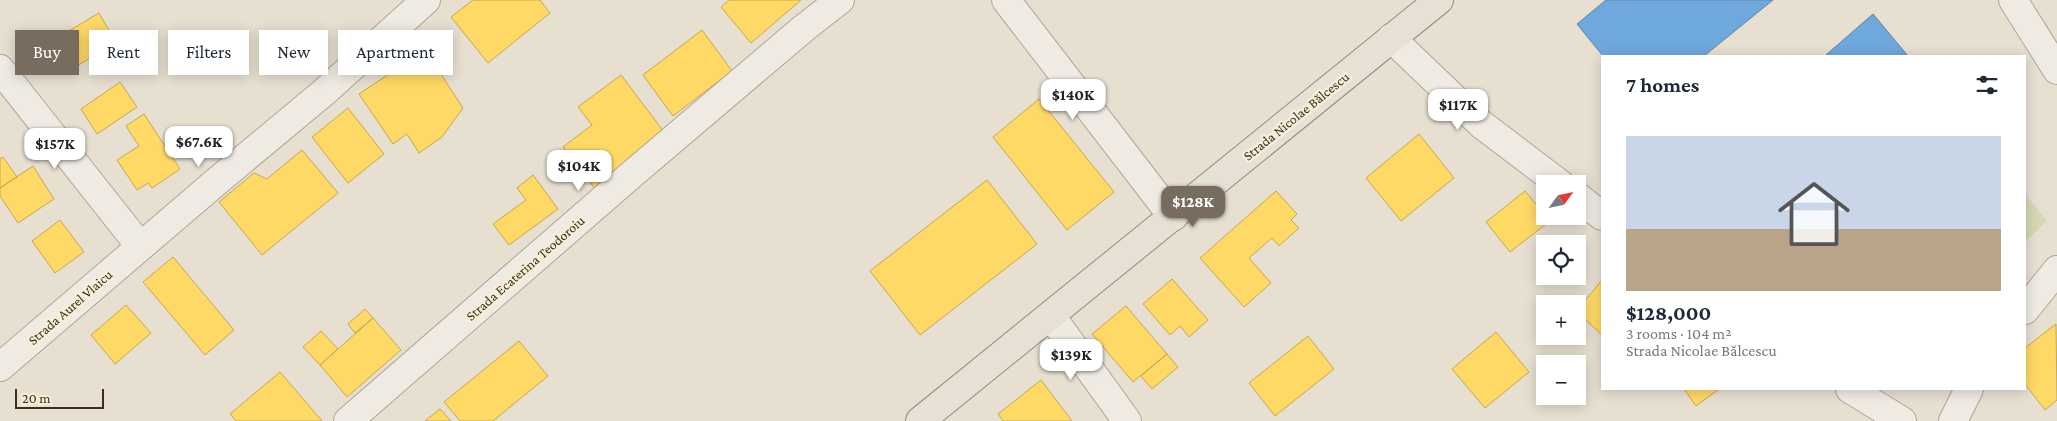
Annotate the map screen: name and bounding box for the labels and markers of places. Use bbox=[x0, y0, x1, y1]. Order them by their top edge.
pin: $140K bbox=[1038, 78, 1108, 121]
pin: $117K bbox=[1423, 88, 1493, 131]
pin: $67.6K bbox=[158, 126, 240, 168]
pin: $157K bbox=[20, 128, 90, 170]
pin: $104K bbox=[544, 150, 614, 192]
pin: $128K bbox=[1158, 186, 1228, 228]
pin: $139K bbox=[1036, 338, 1106, 381]

